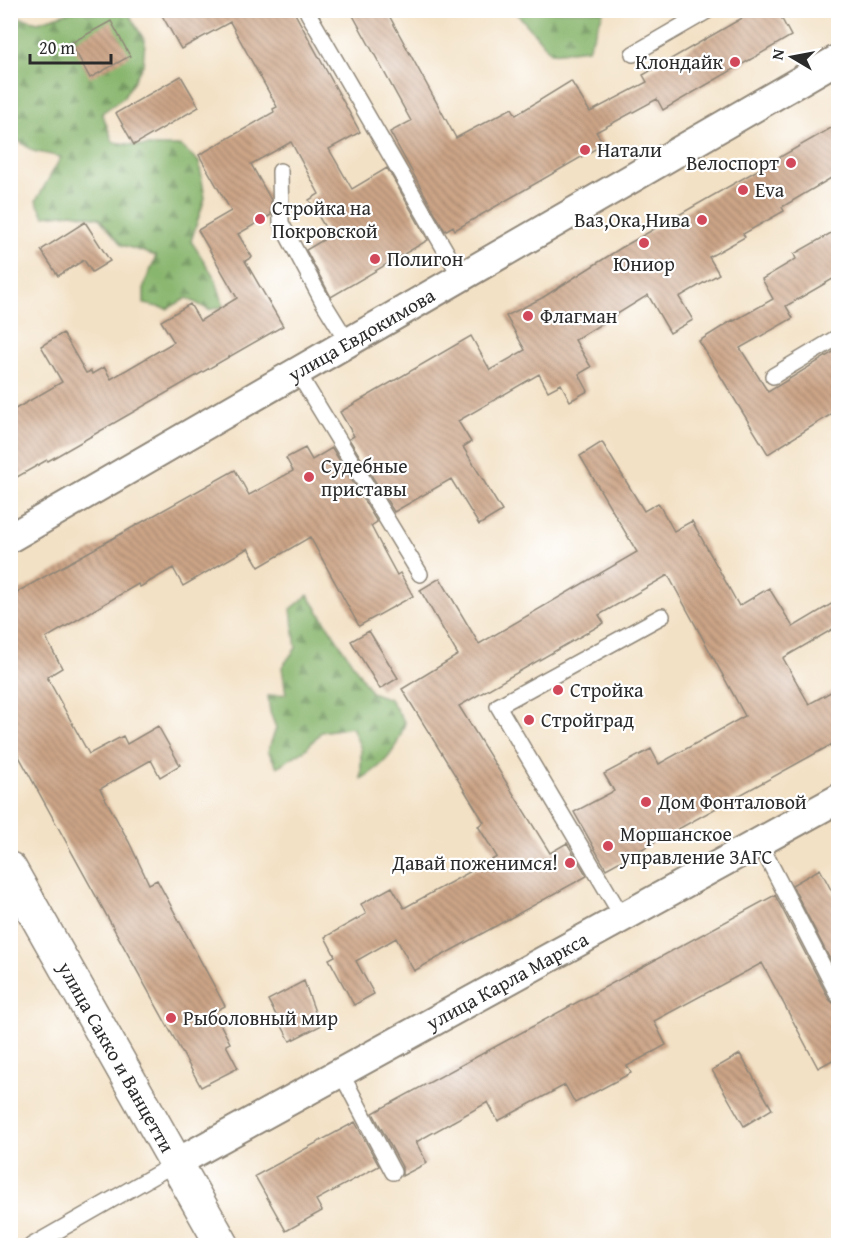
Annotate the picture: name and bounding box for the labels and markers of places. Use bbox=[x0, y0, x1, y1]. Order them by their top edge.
place label: Клондайк bbox=[635, 47, 724, 76]
marker: Клондайк bbox=[728, 55, 742, 69]
place label: Натали bbox=[597, 135, 662, 164]
marker: Натали bbox=[578, 143, 592, 157]
place label: Велоспорт bbox=[686, 148, 779, 177]
marker: Велоспорт bbox=[784, 156, 798, 170]
place label: Eva bbox=[755, 175, 785, 204]
marker: Eva bbox=[736, 183, 750, 197]
place label: Стройка на Покровской bbox=[272, 193, 378, 245]
place label: Ваз,Ока,Нива bbox=[574, 205, 690, 234]
marker: Стройка на Покровской bbox=[253, 212, 267, 226]
marker: Ваз,Ока,Нива bbox=[695, 213, 709, 227]
marker: Юниор bbox=[637, 236, 651, 250]
place label: Полигон bbox=[387, 244, 464, 273]
place label: Юниор bbox=[613, 249, 675, 278]
marker: Полигон bbox=[368, 252, 382, 266]
place label: Флагман bbox=[540, 301, 618, 330]
marker: Флагман bbox=[521, 309, 535, 323]
place label: Судебные приставы bbox=[321, 451, 408, 503]
marker: Судебные приставы bbox=[302, 470, 316, 484]
place label: Стройка bbox=[570, 675, 644, 704]
marker: Стройка bbox=[551, 683, 565, 697]
place label: Стройград bbox=[541, 705, 634, 734]
marker: Стройград bbox=[522, 713, 536, 727]
place label: Дом Фонталовой bbox=[657, 787, 807, 816]
marker: Дом Фонталовой bbox=[639, 795, 653, 809]
place label: Моршанское управление ЗАГС bbox=[619, 819, 772, 871]
marker: Моршанское управление ЗАГС bbox=[601, 839, 615, 853]
place label: Давай поженимся! bbox=[391, 848, 558, 877]
marker: Давай поженимся! bbox=[563, 856, 577, 870]
place label: Рыболовный мир bbox=[183, 1003, 338, 1032]
marker: Рыболовный мир bbox=[164, 1011, 178, 1025]

